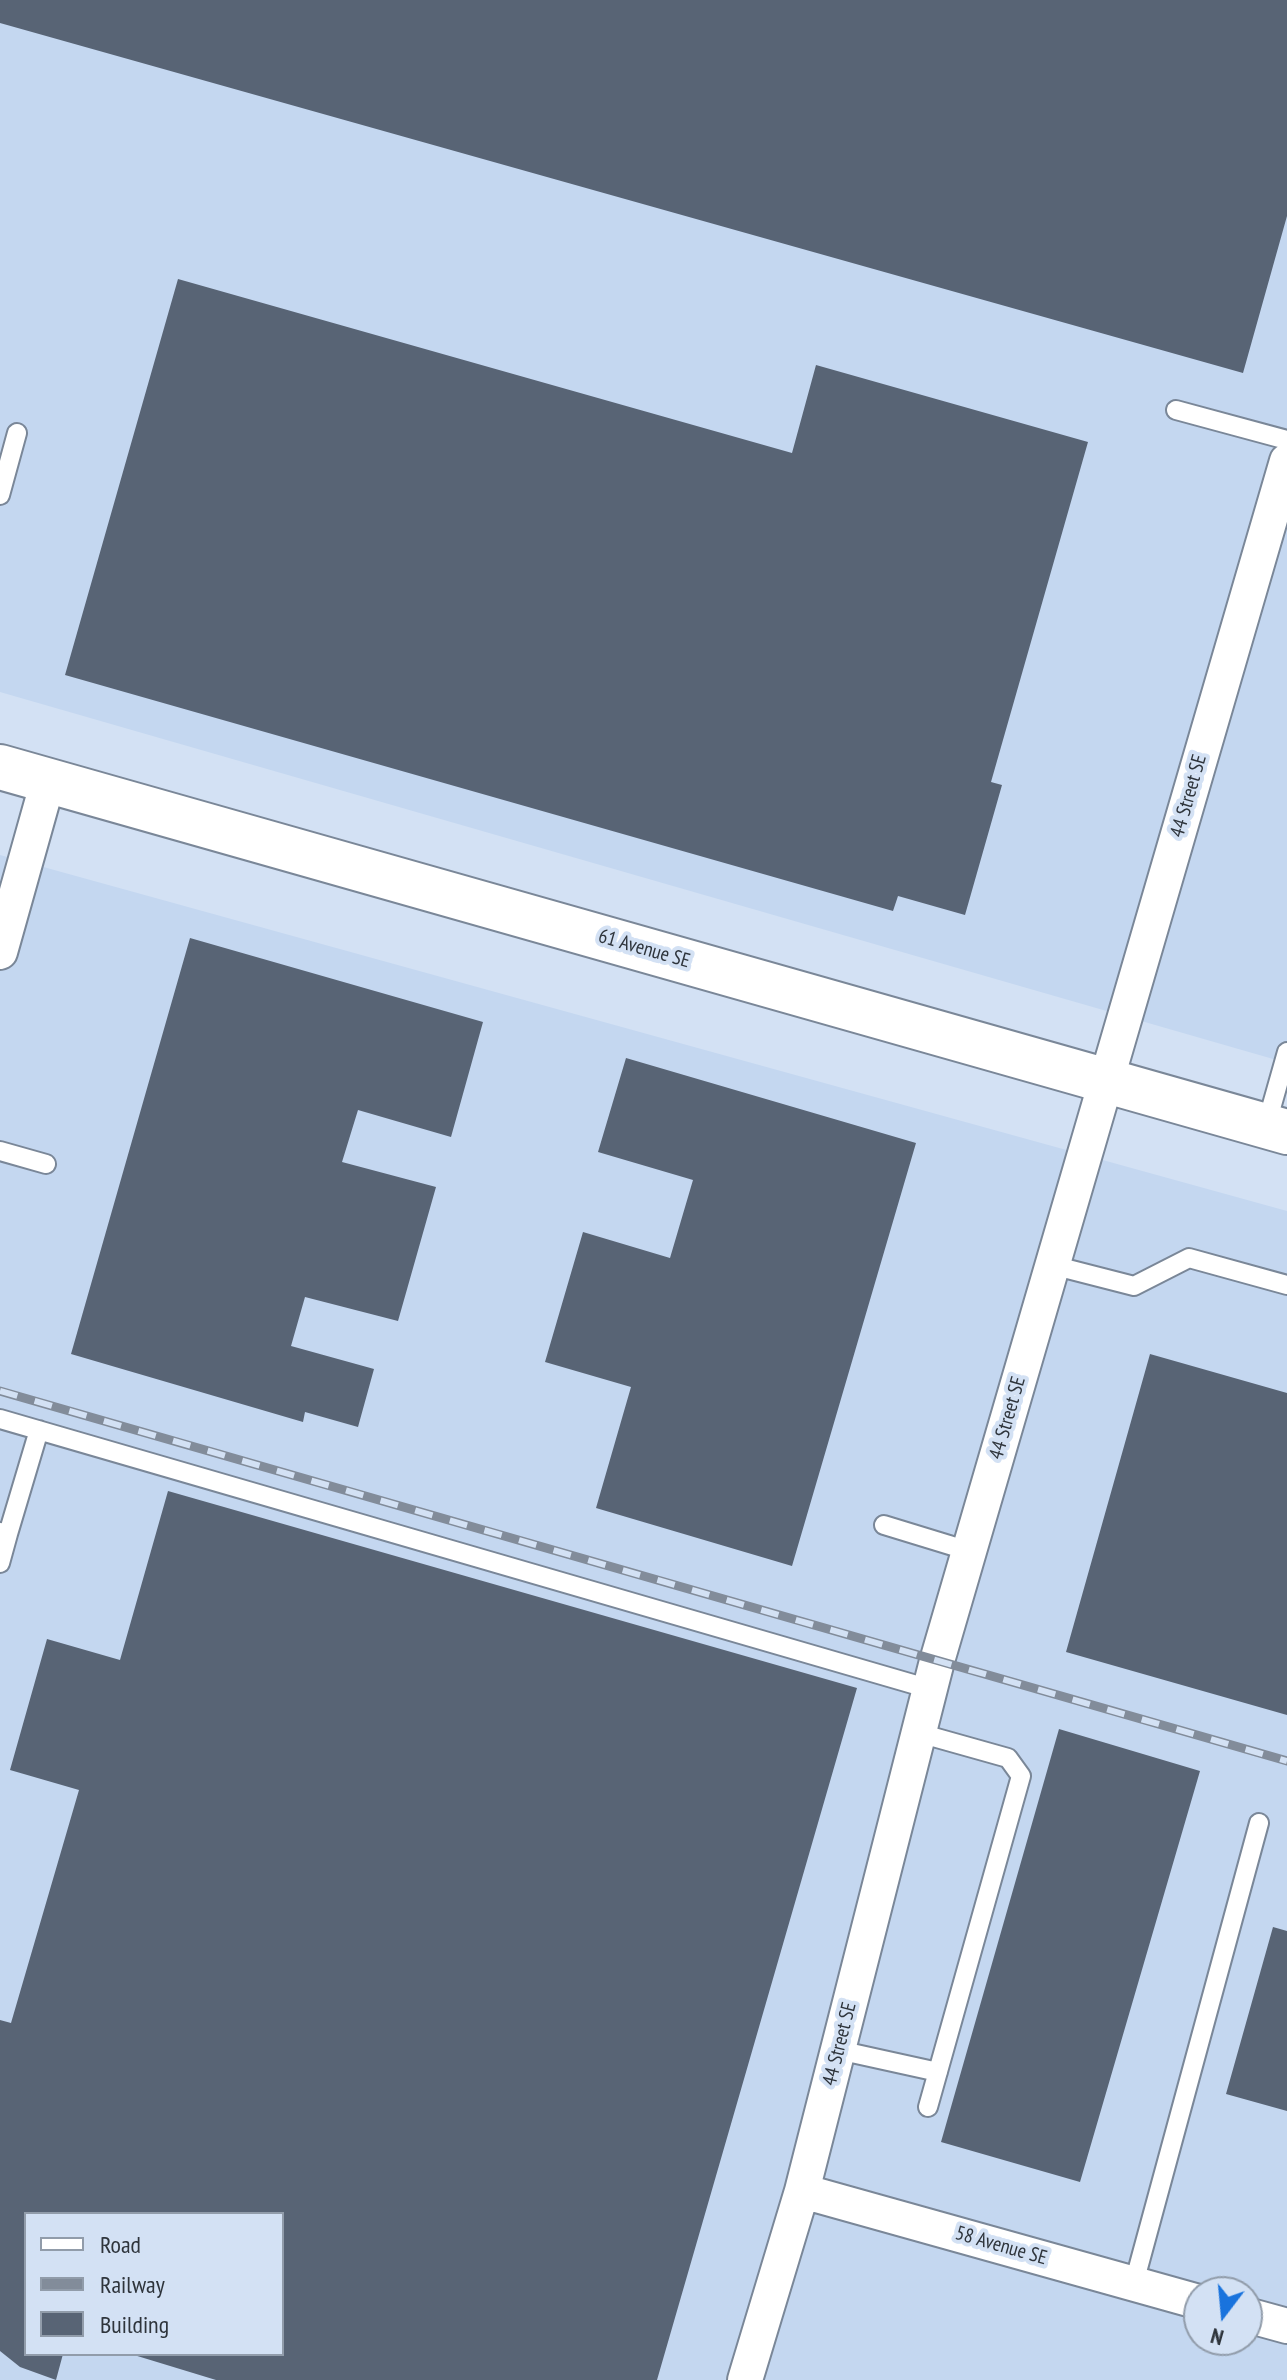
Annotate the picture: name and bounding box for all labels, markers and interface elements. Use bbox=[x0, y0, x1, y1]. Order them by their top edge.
street label: 44 Street SE bbox=[1166, 752, 1212, 840]
street label: 61 Avenue SE bbox=[595, 924, 693, 974]
street label: 44 Street SE bbox=[985, 1374, 1031, 1462]
street label: 44 Street SE bbox=[818, 2000, 862, 2088]
legend bbox=[24, 2212, 284, 2356]
street label: 58 Avenue SE bbox=[952, 2221, 1050, 2271]
text: Road bbox=[100, 2229, 141, 2260]
text: Railway bbox=[100, 2269, 165, 2300]
north arrow bbox=[1183, 2276, 1263, 2356]
text: Building bbox=[100, 2309, 169, 2340]
text: N bbox=[1207, 2322, 1227, 2352]

